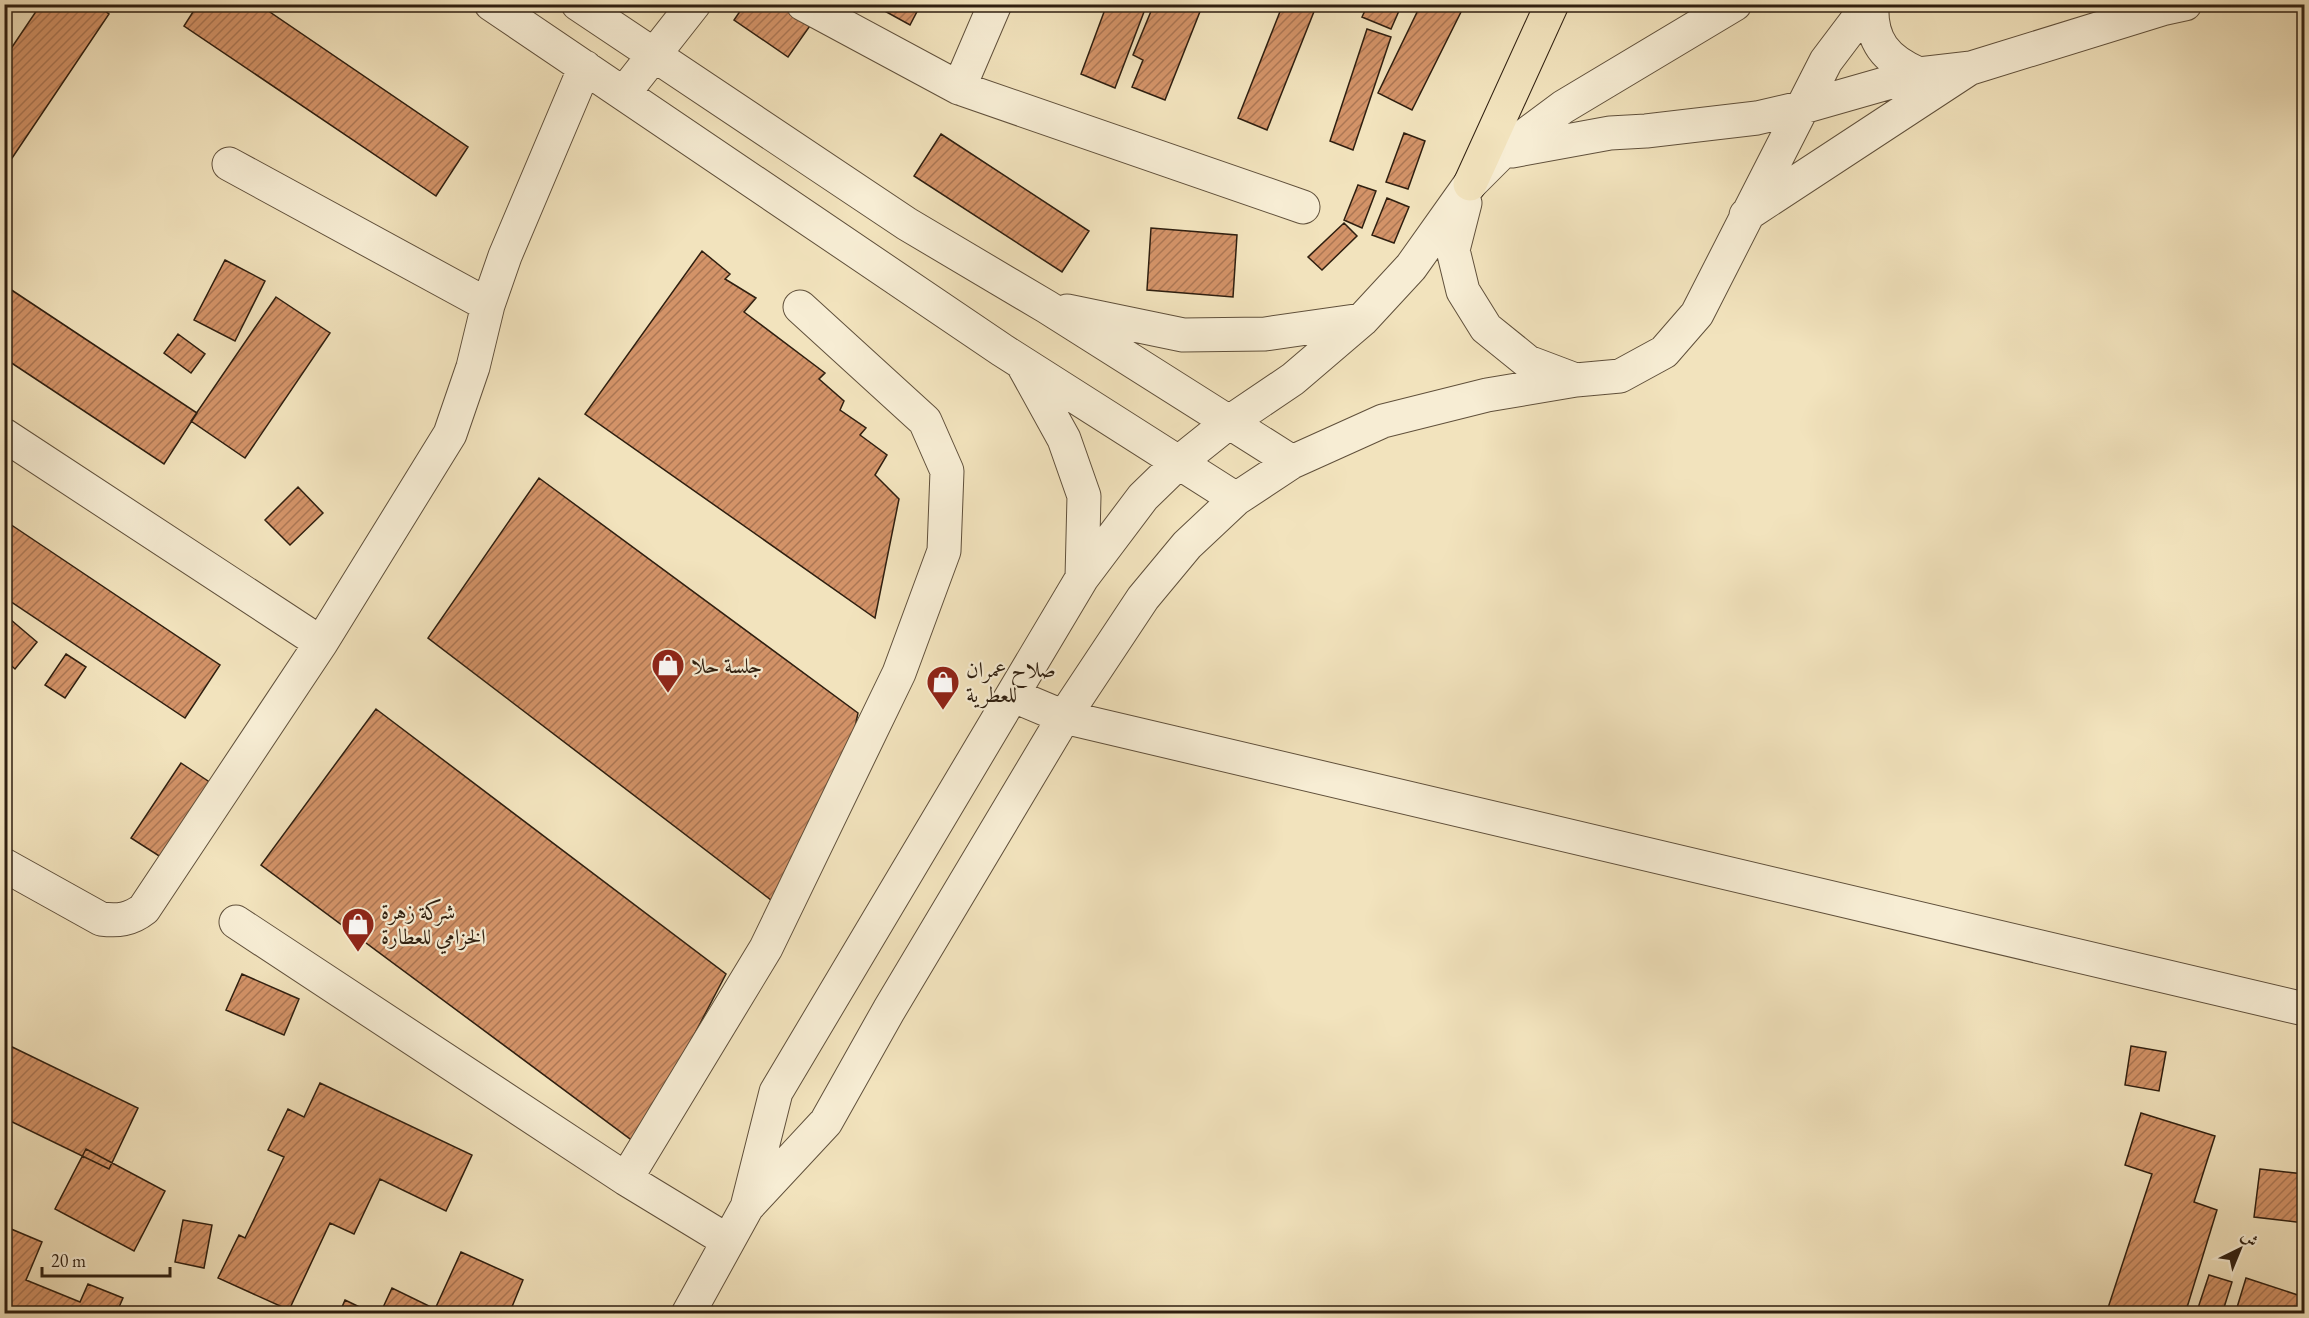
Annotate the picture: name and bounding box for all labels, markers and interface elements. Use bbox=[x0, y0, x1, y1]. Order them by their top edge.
shop icon: جلسة حلا bbox=[650, 647, 686, 694]
place label: جلسة حلا bbox=[691, 651, 762, 680]
place label: صلاح عمران للعطرية bbox=[966, 655, 1056, 709]
shop icon: صلاح عمران للعطرية bbox=[925, 664, 961, 711]
place label: شركة زهرة الخزامي للعطارة bbox=[381, 897, 486, 955]
shop icon: شركة زهرة الخزامي للعطارة bbox=[340, 906, 376, 953]
north arrow bbox=[2210, 1219, 2270, 1279]
text: ش bbox=[2237, 1225, 2263, 1251]
scale bar bbox=[42, 1240, 170, 1278]
text: 20 m bbox=[51, 1249, 86, 1272]

